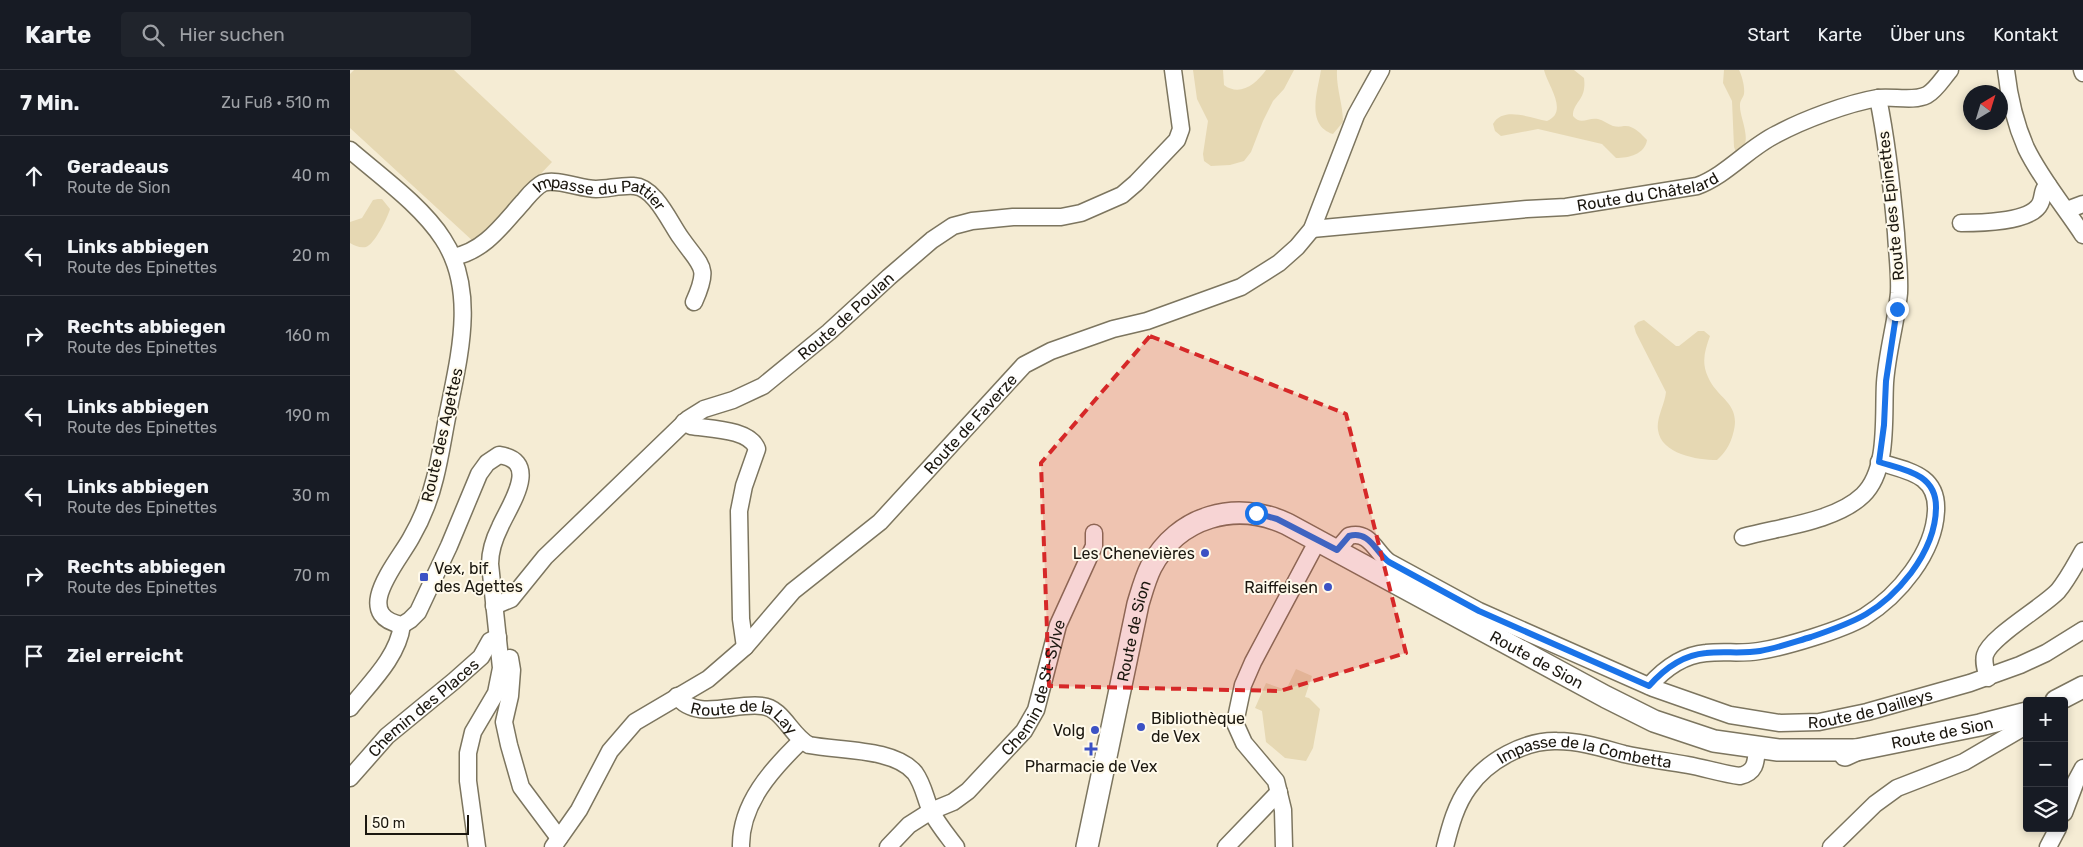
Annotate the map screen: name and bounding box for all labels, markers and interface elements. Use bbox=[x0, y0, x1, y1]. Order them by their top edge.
search box bbox=[121, 12, 471, 57]
text: Karte bbox=[25, 21, 91, 49]
icon: search bbox=[139, 21, 167, 49]
text: Hier suchen bbox=[179, 23, 285, 46]
text: Start bbox=[1747, 24, 1790, 46]
text: Karte bbox=[1818, 24, 1862, 46]
text: Über uns bbox=[1890, 24, 1965, 46]
text: Kontakt bbox=[1993, 24, 2058, 46]
north arrow bbox=[1963, 85, 2008, 130]
text: 7 Min. bbox=[20, 90, 79, 115]
text: Zu Fuß · 510 m bbox=[221, 93, 330, 112]
street label: Route des Epinettes bbox=[1874, 130, 1908, 282]
text: Geradeaus bbox=[67, 155, 169, 178]
icon: ahead bbox=[20, 162, 48, 190]
text: 40 m bbox=[292, 166, 330, 185]
street label: Route du Châtelard bbox=[1575, 168, 1722, 215]
street label: Impasse du Pattier bbox=[528, 171, 670, 214]
text: Route de Sion bbox=[67, 178, 170, 197]
text: Links abbiegen bbox=[67, 235, 209, 258]
icon: left bbox=[20, 242, 48, 270]
text: 20 m bbox=[292, 246, 330, 265]
text: Route des Epinettes bbox=[67, 258, 217, 277]
street label: Route de Poulan bbox=[794, 268, 898, 363]
route end bbox=[1886, 298, 1909, 321]
text: Rechts abbiegen bbox=[67, 315, 226, 338]
icon: right bbox=[20, 322, 48, 350]
text: 160 m bbox=[285, 326, 330, 345]
text: Route des Epinettes bbox=[67, 338, 217, 357]
street label: Route des Agettes bbox=[417, 366, 467, 504]
street label: Route de Faverze bbox=[920, 370, 1021, 478]
text: Links abbiegen bbox=[67, 395, 209, 418]
icon: left bbox=[20, 402, 48, 430]
text: 190 m bbox=[285, 406, 330, 425]
text: Route des Epinettes bbox=[67, 418, 217, 437]
text: Links abbiegen bbox=[67, 475, 209, 498]
icon: left bbox=[20, 482, 48, 510]
text: 30 m bbox=[292, 486, 330, 505]
text: Route des Epinettes bbox=[67, 498, 217, 517]
route start bbox=[1245, 502, 1268, 525]
place label: Les Chenevières bbox=[1073, 544, 1195, 563]
marker: Les Chenevières bbox=[1199, 547, 1211, 559]
text: Rechts abbiegen bbox=[67, 555, 226, 578]
place label: Vex, bif. des Agettes bbox=[434, 559, 523, 596]
icon: right bbox=[20, 562, 48, 590]
text: 70 m bbox=[293, 566, 330, 585]
marker: Vex, bif. des Agettes bbox=[418, 571, 430, 583]
text: Route des Epinettes bbox=[67, 578, 217, 597]
street label: Route de Sion bbox=[1112, 578, 1154, 683]
place label: Raiffeisen bbox=[1244, 578, 1318, 597]
marker: Raiffeisen bbox=[1322, 581, 1334, 593]
street label: Chemin de St-Sylve bbox=[997, 616, 1069, 759]
street label: Route de Sion bbox=[1487, 626, 1587, 693]
icon: arrive bbox=[20, 642, 48, 670]
text: Ziel erreicht bbox=[67, 644, 183, 667]
street label: Chemin des Places bbox=[364, 654, 483, 761]
street label: Route de Dailleys bbox=[1808, 685, 1935, 732]
street label: Route de la Lay bbox=[689, 696, 802, 738]
map controls bbox=[2023, 697, 2068, 832]
button: + bbox=[2023, 697, 2068, 742]
place label: Bibliothèque de Vex bbox=[1151, 709, 1245, 746]
street label: Route de Sion bbox=[1890, 713, 1995, 752]
place label: Volg bbox=[1053, 721, 1085, 740]
marker: Bibliothèque de Vex bbox=[1135, 721, 1147, 733]
marker: Volg bbox=[1089, 724, 1101, 736]
text: Impasse de la Combetta bbox=[1493, 731, 1673, 772]
button: − bbox=[2023, 742, 2068, 787]
marker: Pharmacie de Vex bbox=[1085, 743, 1097, 755]
street label: Impasse de la Combetta bbox=[1496, 754, 1676, 774]
place label: Pharmacie de Vex bbox=[1025, 757, 1158, 776]
button: layers bbox=[2023, 787, 2068, 832]
scale bar bbox=[365, 812, 469, 835]
text: 50 m bbox=[372, 815, 405, 832]

